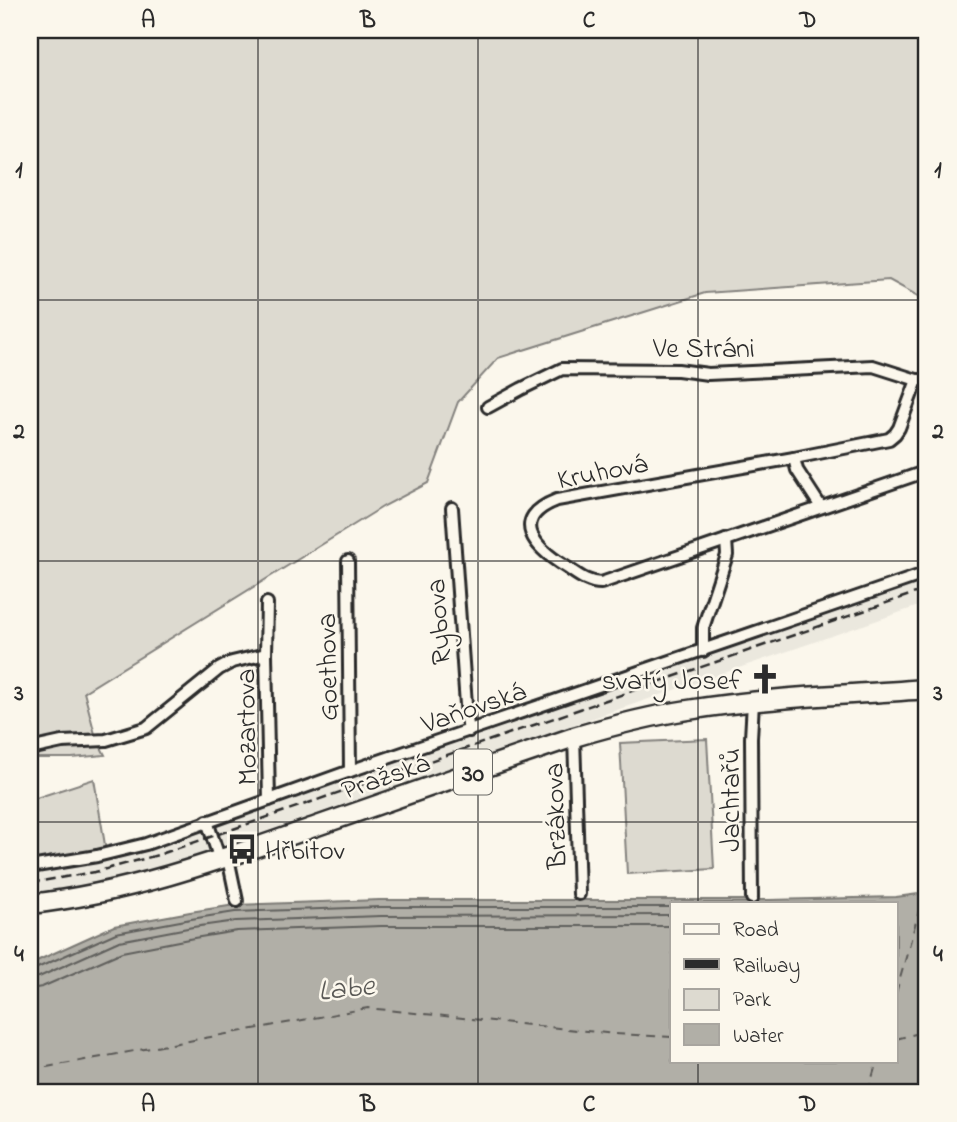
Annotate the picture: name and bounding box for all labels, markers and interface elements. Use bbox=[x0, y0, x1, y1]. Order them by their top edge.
text: A bbox=[141, 5, 155, 38]
text: B bbox=[359, 5, 376, 38]
text: C bbox=[583, 5, 596, 38]
text: D bbox=[799, 5, 816, 38]
text: 1 bbox=[15, 155, 23, 188]
text: 1 bbox=[934, 155, 942, 188]
street label: Ve Stráni bbox=[652, 330, 755, 371]
text: 2 bbox=[12, 416, 25, 449]
text: 2 bbox=[931, 416, 944, 449]
street label: Kruhová bbox=[554, 445, 651, 502]
street label: Rybova bbox=[417, 577, 464, 666]
street label: Goethova bbox=[308, 613, 351, 721]
place label: svatý Josef bbox=[602, 662, 742, 703]
church icon: svatý Josef bbox=[748, 662, 782, 696]
street label: Mozartova bbox=[227, 668, 270, 786]
street label: Vaňovská bbox=[415, 672, 532, 747]
text: 3 bbox=[13, 678, 24, 711]
text: 3 bbox=[932, 678, 943, 711]
street label: Pražská bbox=[337, 744, 436, 812]
street label: Jachtařů bbox=[712, 748, 753, 852]
road number: 30 bbox=[454, 750, 492, 794]
street label: Brzákova bbox=[535, 762, 580, 871]
bus stop icon: Hřbitov bbox=[225, 832, 259, 866]
place label: Hřbitov bbox=[265, 832, 345, 873]
legend bbox=[670, 902, 898, 1062]
text: Road bbox=[733, 916, 779, 946]
text: 4 bbox=[14, 939, 24, 972]
text: 4 bbox=[933, 939, 943, 972]
text: Railway bbox=[733, 952, 800, 984]
water label: Labe bbox=[316, 965, 378, 1015]
text: Park bbox=[733, 986, 772, 1016]
text: Water bbox=[733, 1022, 784, 1052]
text: A bbox=[141, 1089, 155, 1122]
text: B bbox=[359, 1089, 376, 1122]
text: C bbox=[583, 1089, 596, 1122]
text: D bbox=[799, 1089, 816, 1122]

